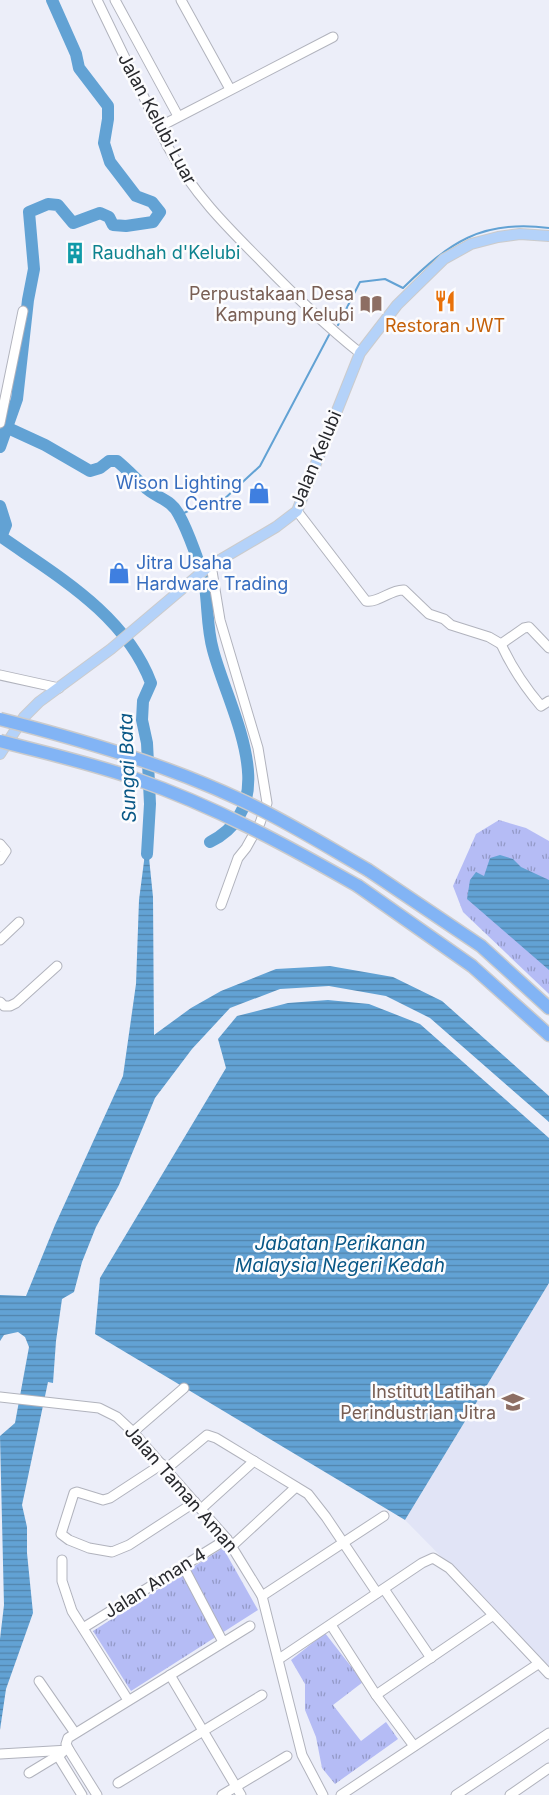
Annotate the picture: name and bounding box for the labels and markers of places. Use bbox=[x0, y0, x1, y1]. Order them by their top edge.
building icon: Raudhah d'Kelubi bbox=[62, 240, 88, 266]
place label: Raudhah d'Kelubi bbox=[92, 242, 240, 263]
place label: Perpustakaan Desa Kampung Kelubi bbox=[189, 283, 354, 325]
restaurant icon: Restoran JWT bbox=[432, 288, 458, 314]
library icon: Perpustakaan Desa Kampung Kelubi bbox=[358, 291, 384, 317]
place label: Restoran JWT bbox=[385, 315, 505, 336]
place label: Wison Lighting Centre bbox=[116, 472, 242, 514]
shop icon: Wison Lighting Centre bbox=[246, 480, 272, 506]
place label: Jitra Usaha Hardware Trading bbox=[136, 552, 288, 594]
shop icon: Jitra Usaha Hardware Trading bbox=[106, 560, 132, 586]
place label: Institut Latihan Perindustrian Jitra bbox=[340, 1381, 496, 1423]
school or university icon: Institut Latihan Perindustrian Jitra bbox=[500, 1389, 526, 1415]

